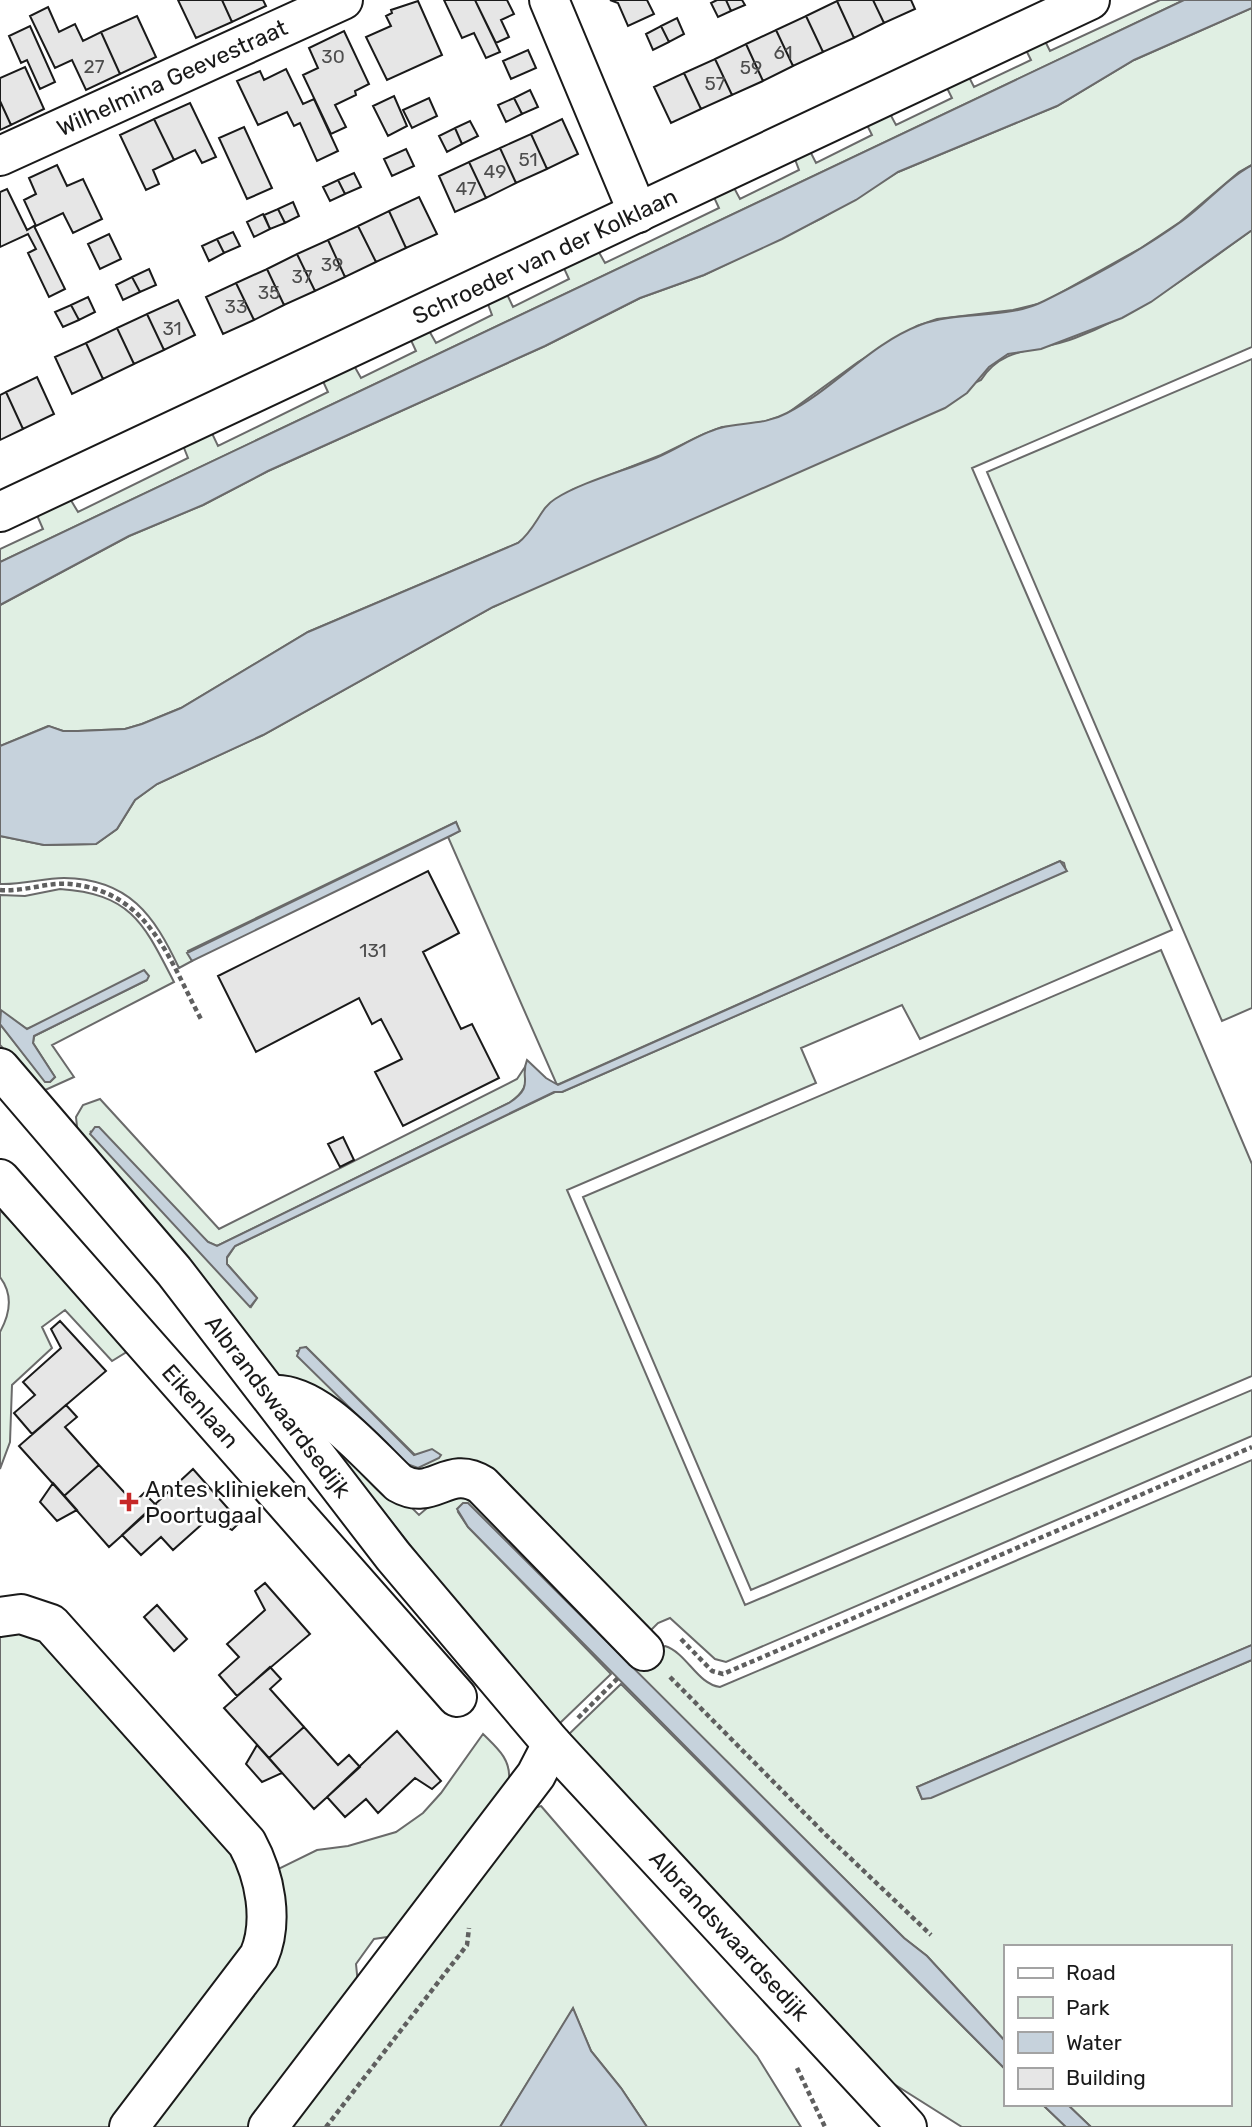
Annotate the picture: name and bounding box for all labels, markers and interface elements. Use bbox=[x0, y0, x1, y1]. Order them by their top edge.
street label: Wilhelmina Geevestraat bbox=[52, 13, 292, 142]
house number: 61 bbox=[773, 41, 793, 64]
house number: 30 bbox=[321, 45, 345, 68]
house number: 27 bbox=[84, 55, 105, 78]
house number: 59 bbox=[740, 56, 762, 79]
house number: 57 bbox=[704, 72, 726, 95]
house number: 51 bbox=[518, 148, 538, 171]
house number: 49 bbox=[484, 160, 506, 183]
house number: 47 bbox=[455, 177, 477, 200]
street label: Schroeder van der Kolklaan bbox=[408, 182, 682, 330]
house number: 39 bbox=[321, 253, 343, 276]
house number: 37 bbox=[291, 265, 313, 288]
house number: 35 bbox=[258, 281, 280, 304]
house number: 33 bbox=[225, 295, 247, 318]
house number: 31 bbox=[162, 317, 182, 340]
house number: 131 bbox=[359, 939, 387, 962]
street label: Albrandswaardsedijk bbox=[199, 1310, 357, 1503]
street label: Eikenlaan bbox=[156, 1358, 245, 1454]
place label: Antes klinieken Poortugaal bbox=[145, 1475, 307, 1529]
marker: Antes klinieken Poortugaal bbox=[119, 1492, 139, 1512]
street label: Albrandswaardsedijk bbox=[644, 1844, 815, 2027]
legend bbox=[1004, 1945, 1231, 2106]
text: Road bbox=[1066, 1960, 1116, 1985]
text: Park bbox=[1066, 1995, 1110, 2020]
text: Water bbox=[1066, 2030, 1122, 2055]
text: Building bbox=[1066, 2065, 1146, 2090]

